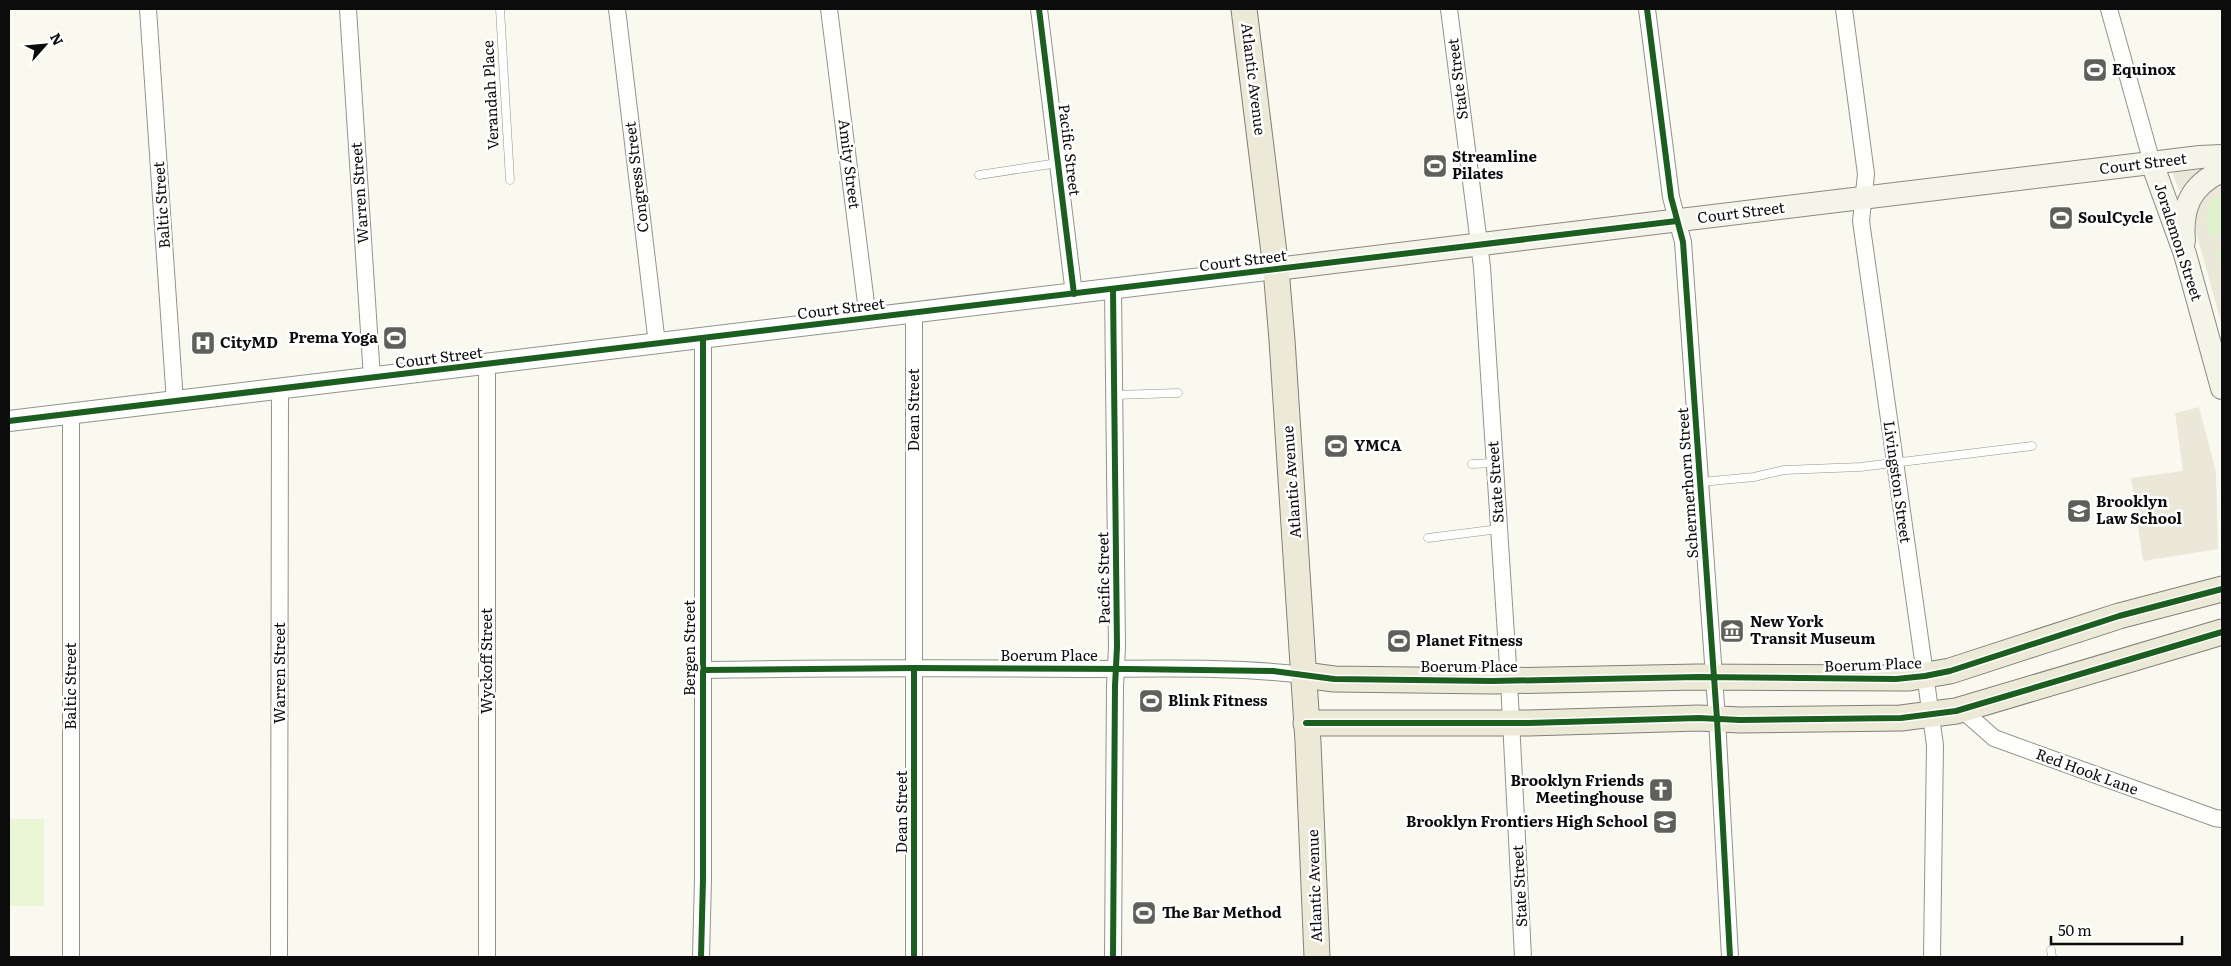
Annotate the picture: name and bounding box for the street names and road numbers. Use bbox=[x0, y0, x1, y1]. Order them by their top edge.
street label: Atlantic Avenue bbox=[1236, 21, 1273, 137]
street label: State Street bbox=[1440, 37, 1473, 121]
street label: Verandah Place bbox=[475, 40, 504, 150]
street label: Pacific Street bbox=[1053, 102, 1088, 197]
street label: Amity Street bbox=[834, 118, 867, 210]
street label: Congress Street bbox=[617, 120, 654, 234]
street label: Warren Street bbox=[343, 142, 374, 245]
street label: Court Street bbox=[2098, 146, 2188, 179]
street label: Baltic Street bbox=[146, 161, 175, 249]
street label: Joralemon Street bbox=[2149, 179, 2209, 304]
street label: Court Street bbox=[1696, 195, 1786, 228]
street label: Court Street bbox=[1198, 243, 1288, 276]
street label: Court Street bbox=[796, 291, 886, 324]
street label: Court Street bbox=[394, 340, 484, 373]
street label: Dean Street bbox=[901, 368, 924, 452]
street label: Schermerhorn Street bbox=[1670, 407, 1703, 559]
street label: Livingston Street bbox=[1879, 419, 1918, 544]
street label: Atlantic Avenue bbox=[1275, 425, 1306, 539]
street label: State Street bbox=[1480, 440, 1509, 524]
street label: Pacific Street bbox=[1090, 532, 1115, 624]
street label: Bergen Street bbox=[677, 600, 700, 696]
street label: Wyckoff Street bbox=[474, 608, 497, 714]
street label: Warren Street bbox=[267, 622, 290, 724]
street label: Baltic Street bbox=[58, 642, 81, 730]
street label: Boerum Place bbox=[1000, 643, 1098, 666]
street label: Boerum Place bbox=[1824, 650, 1922, 677]
street label: Boerum Place bbox=[1420, 654, 1518, 677]
street label: Red Hook Lane bbox=[2033, 741, 2142, 800]
street label: Dean Street bbox=[889, 770, 912, 854]
street label: Atlantic Avenue bbox=[1300, 829, 1327, 943]
street label: State Street bbox=[1505, 845, 1532, 928]

